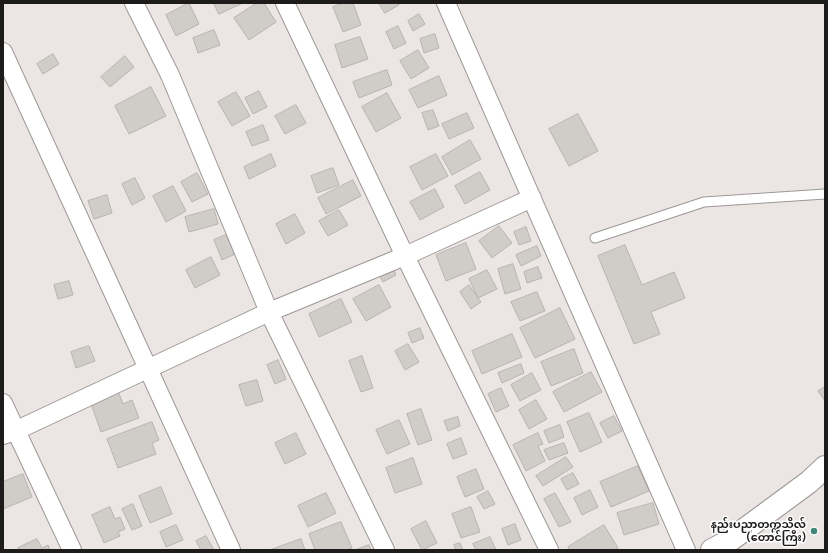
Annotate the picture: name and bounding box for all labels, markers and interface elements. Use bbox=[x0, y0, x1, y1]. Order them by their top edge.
place label: နည်းပညာတက္ကသိုလ် (တောင်ကြီး) bbox=[711, 518, 806, 544]
marker: နည်းပညာတက္ကသိုလ် (တောင်ကြီး) bbox=[809, 526, 819, 536]

